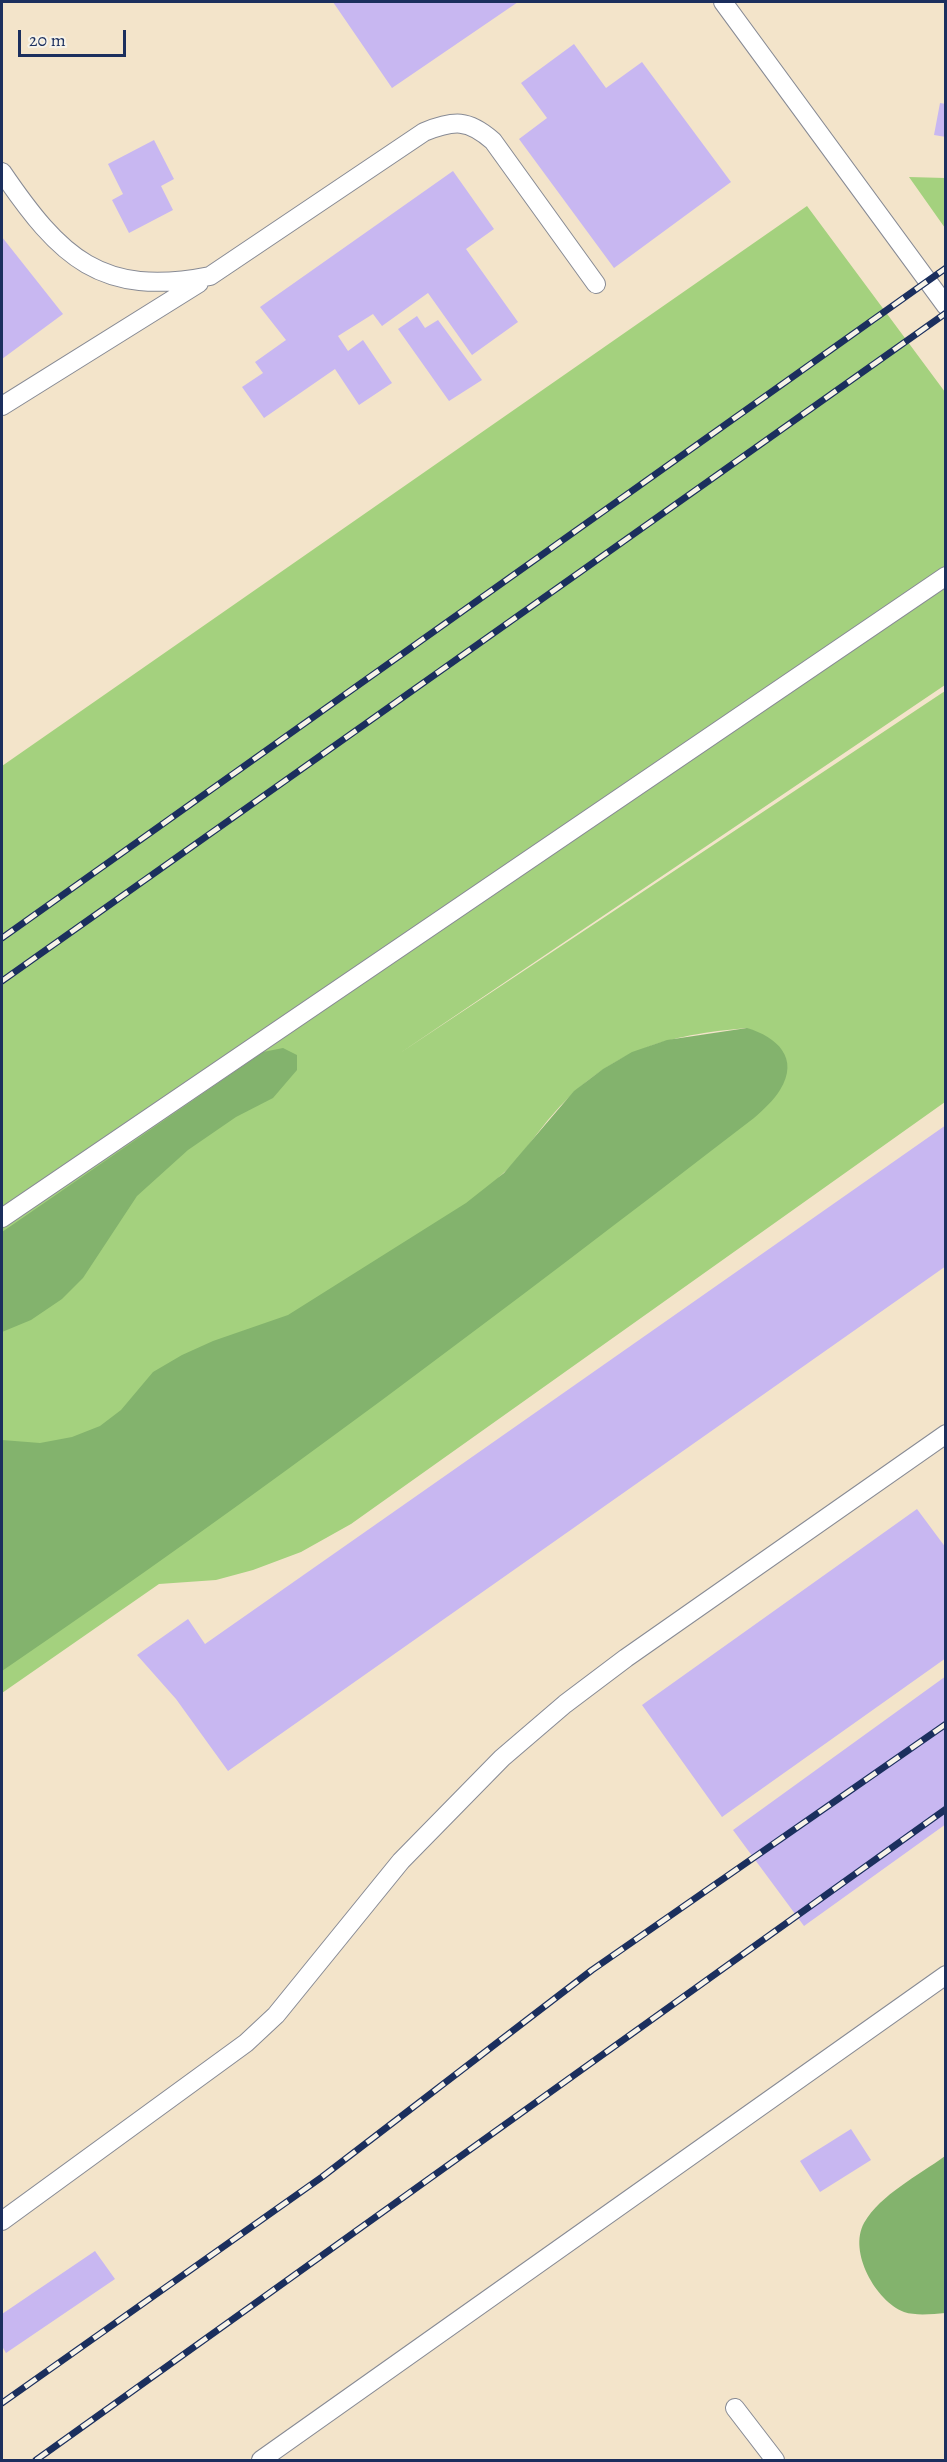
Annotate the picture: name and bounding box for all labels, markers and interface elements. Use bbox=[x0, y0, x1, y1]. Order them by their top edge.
scale bar bbox=[21, 18, 129, 56]
text: 20 m bbox=[29, 28, 66, 52]

